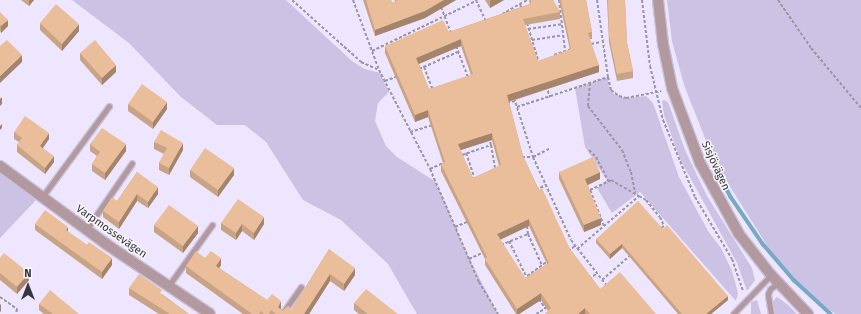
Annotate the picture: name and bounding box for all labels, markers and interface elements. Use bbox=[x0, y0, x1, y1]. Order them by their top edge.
street label: Sisjövägen bbox=[698, 139, 732, 193]
street label: Varpmossevägen bbox=[73, 203, 149, 261]
north arrow bbox=[8, 266, 48, 306]
text: N bbox=[24, 267, 32, 280]

